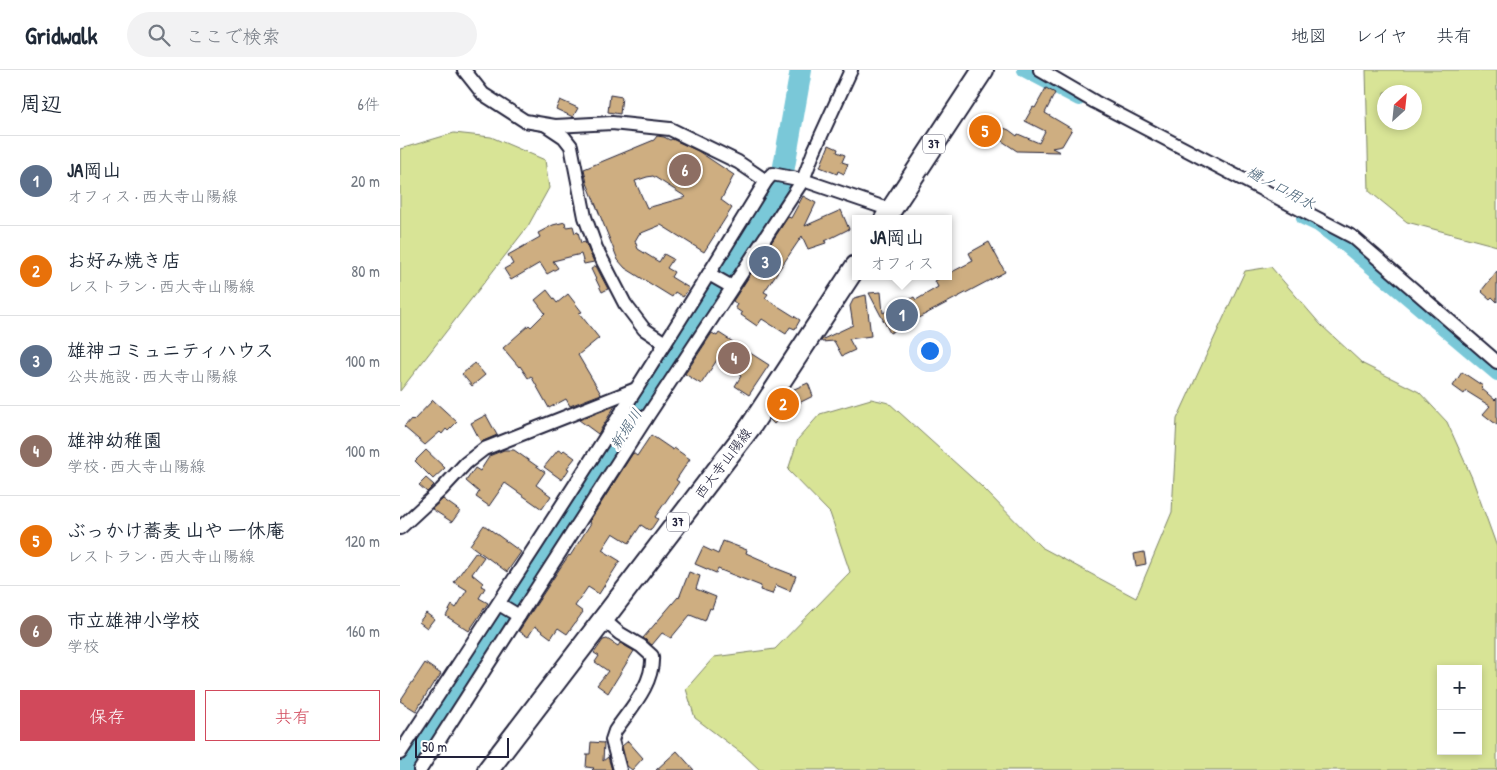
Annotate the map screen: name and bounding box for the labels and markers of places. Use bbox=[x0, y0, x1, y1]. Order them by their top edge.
pin: 5 bbox=[969, 112, 1001, 150]
pin: 6 bbox=[669, 151, 701, 189]
pin: 3 bbox=[749, 243, 781, 281]
pin: 1 bbox=[886, 296, 918, 334]
pin: 4 bbox=[718, 339, 750, 377]
pin: 2 bbox=[767, 385, 799, 423]

